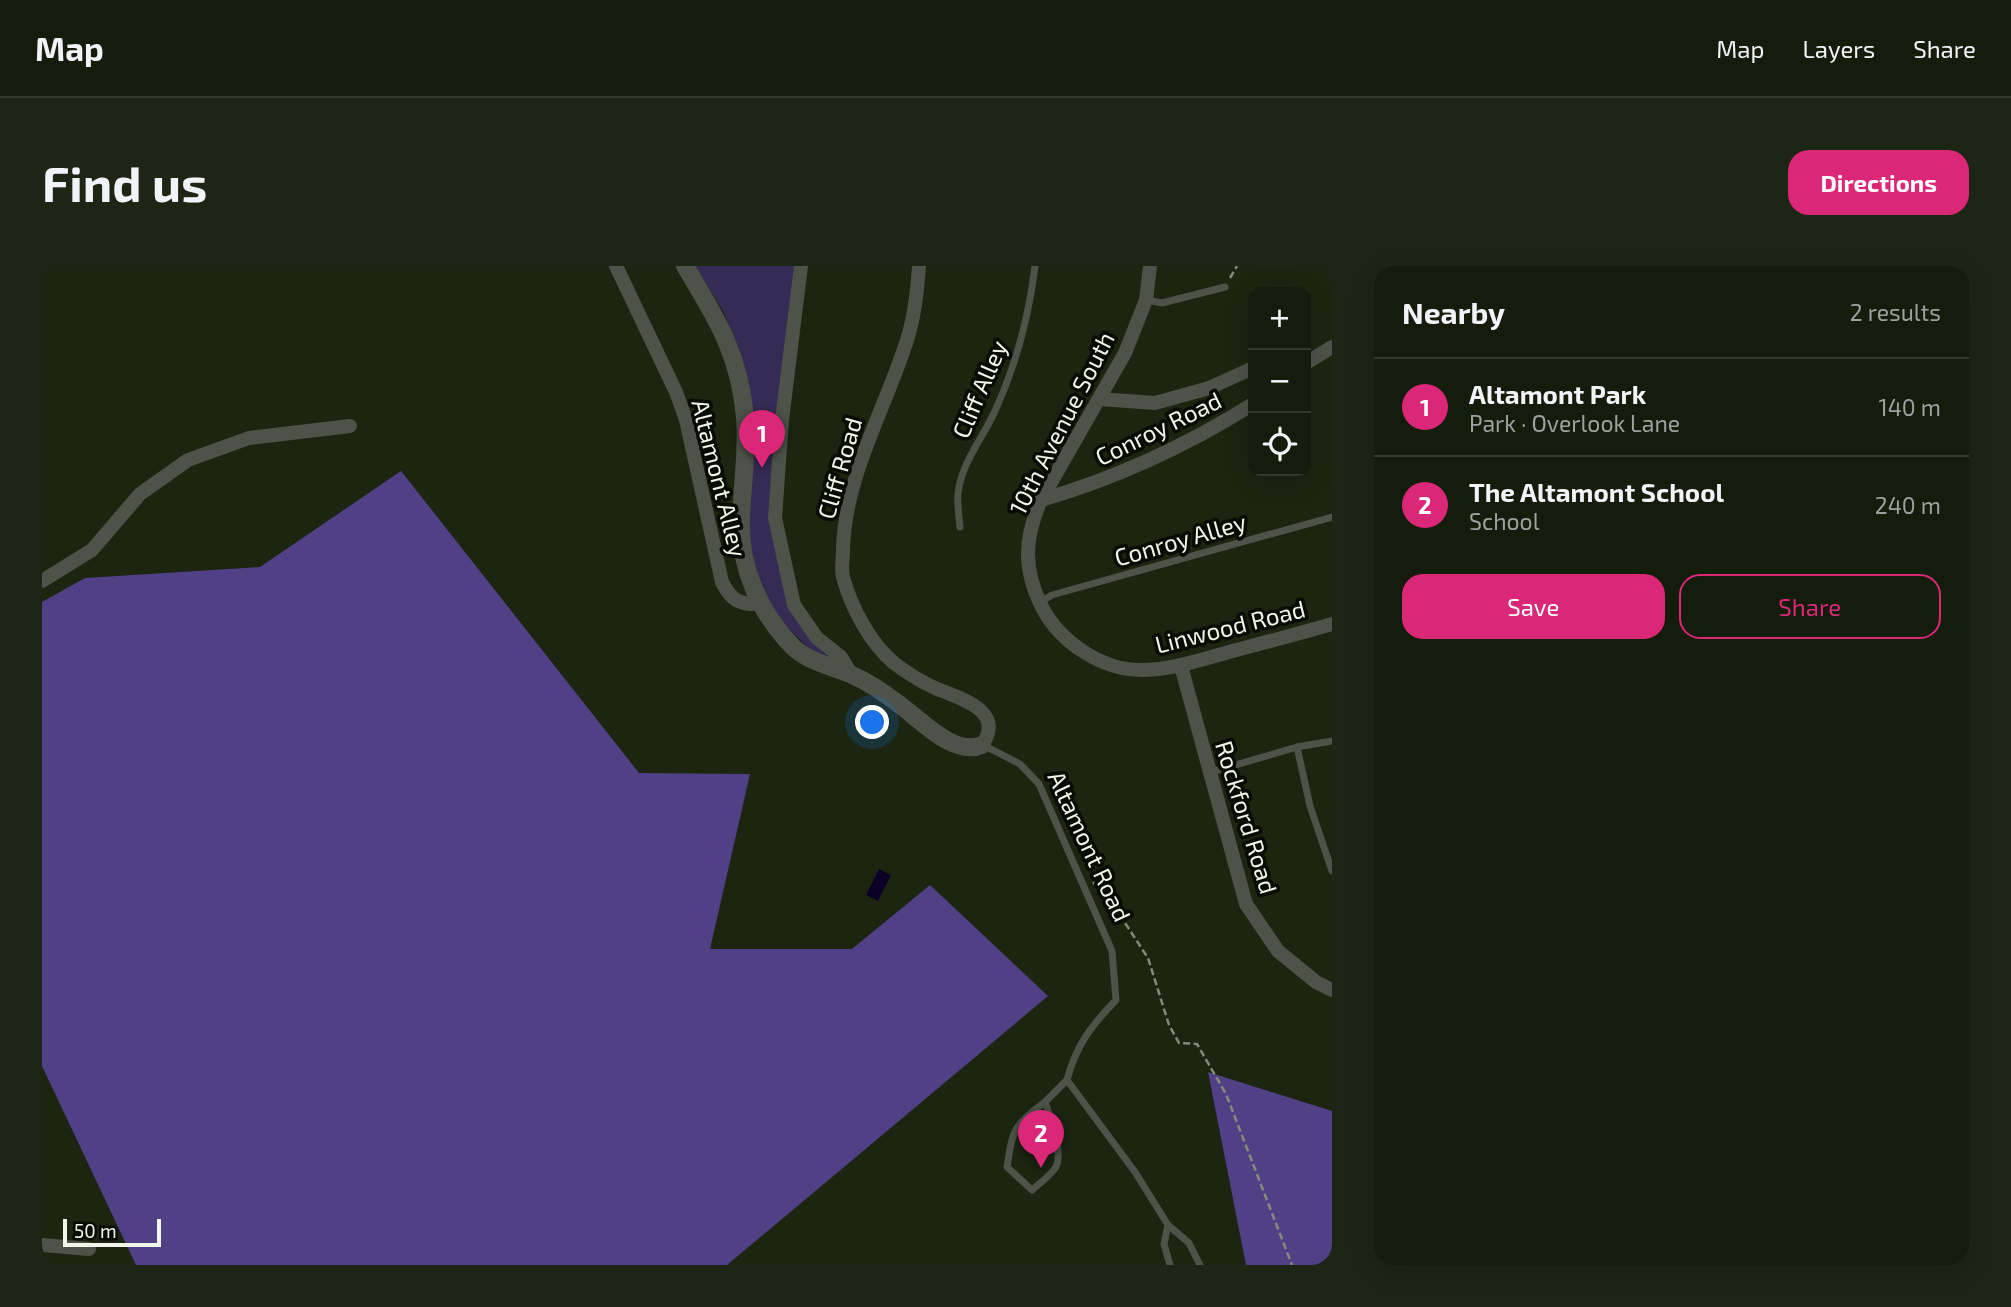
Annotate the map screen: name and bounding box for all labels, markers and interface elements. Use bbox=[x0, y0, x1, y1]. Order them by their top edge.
text: Map bbox=[35, 28, 104, 68]
text: Map bbox=[1716, 34, 1764, 63]
text: Layers bbox=[1802, 34, 1875, 63]
text: Share bbox=[1913, 34, 1976, 63]
button: Directions bbox=[1788, 150, 1969, 215]
text: Find us bbox=[42, 153, 207, 212]
map controls bbox=[1248, 287, 1311, 476]
button: + bbox=[1248, 287, 1311, 350]
text: Nearby bbox=[1402, 294, 1505, 330]
text: 2 results bbox=[1850, 298, 1941, 326]
street label: 10th Avenue South bbox=[1002, 327, 1120, 519]
street label: Cliff Alley bbox=[945, 336, 1013, 442]
button: − bbox=[1248, 350, 1311, 413]
text: Altamont Park bbox=[1469, 378, 1646, 409]
street label: Conroy Road bbox=[1090, 385, 1226, 471]
text: 1 bbox=[1420, 393, 1430, 421]
text: 140 m bbox=[1879, 393, 1941, 421]
street label: Altamont Alley bbox=[686, 396, 754, 560]
text: Park · Overlook Lane bbox=[1469, 409, 1680, 437]
pin: 1 bbox=[739, 410, 785, 468]
button: locate bbox=[1248, 413, 1311, 476]
street label: Cliff Road bbox=[811, 414, 867, 522]
text: The Altamont School bbox=[1469, 476, 1724, 507]
text: 2 bbox=[1418, 491, 1432, 519]
text: 240 m bbox=[1875, 491, 1941, 519]
street label: Conroy Alley bbox=[1111, 506, 1250, 572]
text: School bbox=[1469, 507, 1539, 535]
button: Save bbox=[1402, 574, 1665, 639]
button: Share bbox=[1679, 574, 1941, 639]
street label: Linwood Road bbox=[1152, 593, 1308, 659]
your location bbox=[855, 705, 889, 739]
street label: Rockford Road bbox=[1210, 737, 1284, 897]
street label: Altamont Road bbox=[1043, 766, 1137, 926]
pin: 2 bbox=[1018, 1110, 1064, 1168]
scale bar bbox=[63, 1216, 161, 1248]
text: 50 m bbox=[74, 1219, 117, 1242]

